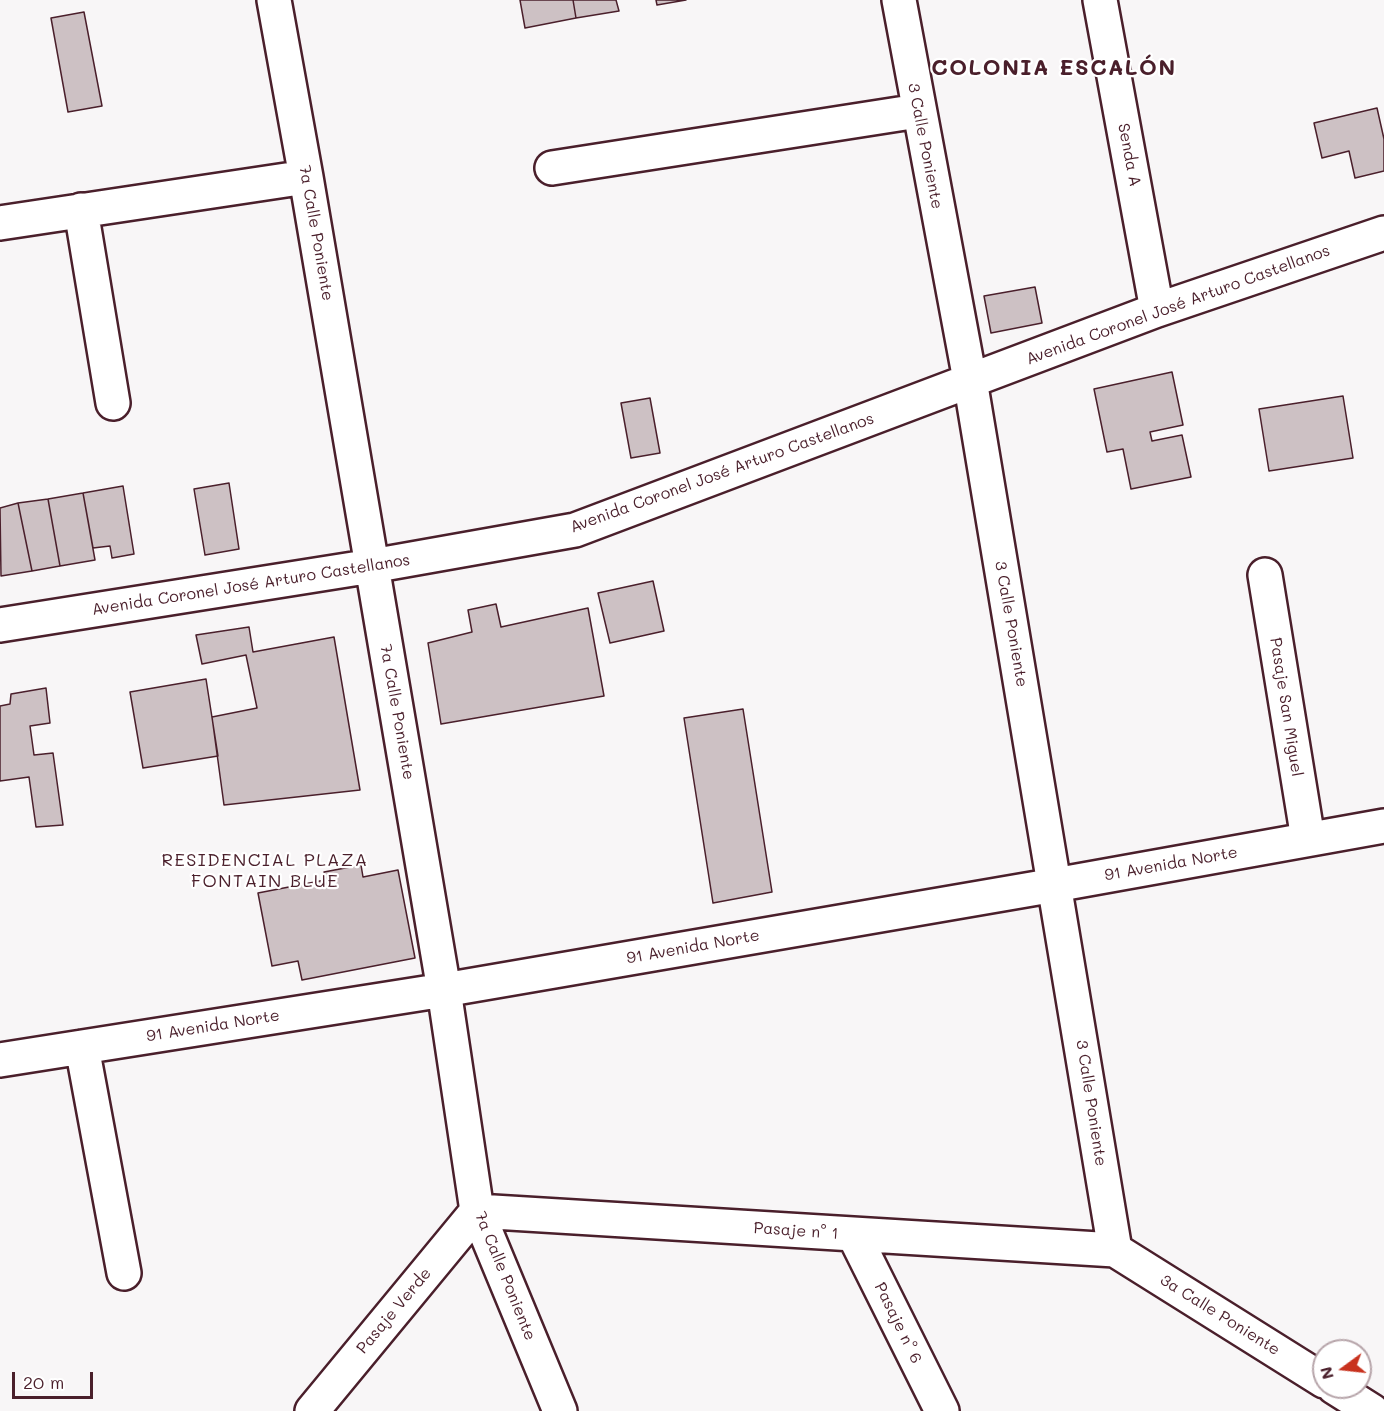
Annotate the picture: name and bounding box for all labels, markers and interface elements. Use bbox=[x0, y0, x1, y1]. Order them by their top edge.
district label: COLONIA ESCALÓN bbox=[931, 55, 1177, 81]
street label: 3 Calle Poniente bbox=[903, 82, 947, 210]
street label: Senda A bbox=[1113, 122, 1145, 188]
street label: 7a Calle Poniente bbox=[295, 164, 337, 302]
street label: Avenida Coronel José Arturo Castellanos bbox=[1023, 241, 1333, 369]
street label: Avenida Coronel José Arturo Castellanos bbox=[567, 409, 877, 537]
street label: Avenida Coronel José Arturo Castellanos bbox=[90, 550, 412, 620]
street label: 3 Calle Poniente bbox=[990, 559, 1032, 689]
street label: Pasaje San Miguel bbox=[1266, 636, 1306, 778]
street label: 7a Calle Poniente bbox=[376, 643, 418, 781]
street label: 91 Avenida Norte bbox=[1103, 843, 1239, 885]
district label: RESIDENCIAL PLAZA FONTAIN BLUE bbox=[161, 849, 369, 892]
street label: 91 Avenida Norte bbox=[625, 926, 761, 968]
street label: 91 Avenida Norte bbox=[145, 1006, 281, 1046]
street label: 3 Calle Poniente bbox=[1072, 1038, 1110, 1168]
street label: 7a Calle Poniente bbox=[470, 1209, 540, 1343]
street label: Pasaje n° 1 bbox=[753, 1218, 839, 1244]
street label: Pasaje Verde bbox=[353, 1264, 435, 1358]
street label: 3a Calle Poniente bbox=[1157, 1270, 1283, 1360]
street label: Pasaje n° 6 bbox=[870, 1279, 926, 1367]
north arrow bbox=[1312, 1339, 1372, 1399]
scale bar bbox=[15, 1360, 96, 1398]
text: N bbox=[1314, 1365, 1338, 1382]
text: 20 m bbox=[23, 1370, 64, 1394]

